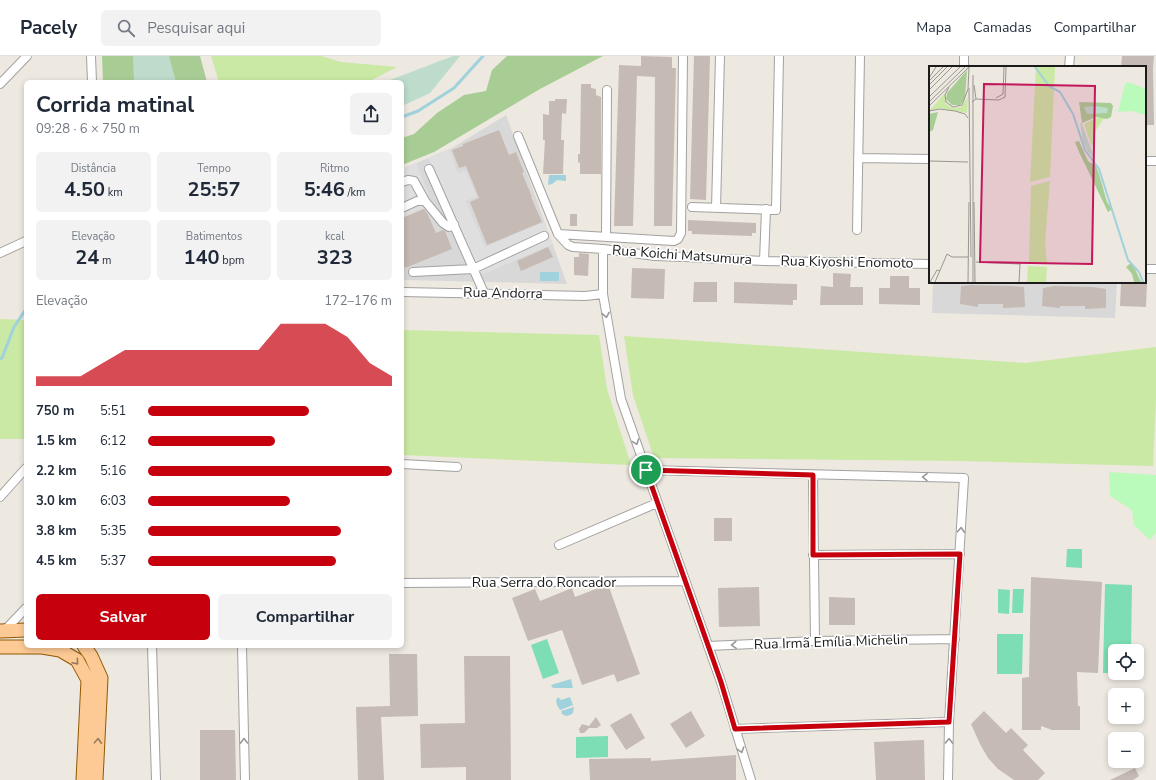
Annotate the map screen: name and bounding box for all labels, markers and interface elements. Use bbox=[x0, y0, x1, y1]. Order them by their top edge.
search box bbox=[101, 10, 381, 46]
text: Pacely bbox=[20, 15, 77, 41]
icon: search bbox=[115, 17, 137, 39]
text: Pesquisar aqui bbox=[147, 18, 245, 38]
text: Mapa bbox=[916, 18, 951, 37]
text: Camadas bbox=[973, 18, 1032, 37]
text: Compartilhar bbox=[1054, 18, 1136, 37]
inset map bbox=[929, 66, 1146, 283]
text: Corrida matinal bbox=[36, 90, 194, 120]
button: share bbox=[350, 93, 392, 135]
text: 09:28 · 6 × 750 m bbox=[36, 120, 140, 138]
text: Distância bbox=[71, 161, 116, 176]
text: Tempo bbox=[197, 161, 231, 176]
text: Ritmo bbox=[320, 161, 349, 176]
text: 4.50 bbox=[64, 176, 105, 203]
text: 25:57 bbox=[188, 176, 240, 203]
text: 5:46 bbox=[304, 176, 345, 203]
text: km bbox=[105, 185, 123, 200]
text: /km bbox=[345, 185, 366, 200]
text: Elevação bbox=[71, 229, 115, 244]
text: Batimentos bbox=[186, 229, 242, 244]
text: kcal bbox=[325, 229, 344, 244]
street label: Rua Koichi Matsumura bbox=[611, 241, 753, 269]
text: 24 bbox=[75, 244, 99, 271]
text: 140 bbox=[183, 244, 219, 271]
text: 323 bbox=[317, 244, 353, 271]
street label: Rua Kiyoshi Enomoto bbox=[780, 251, 914, 273]
text: m bbox=[99, 253, 111, 268]
text: bpm bbox=[219, 253, 245, 268]
street label: Rua Andorra bbox=[463, 283, 543, 303]
text: Elevação bbox=[36, 292, 88, 310]
text: 172–176 m bbox=[324, 292, 392, 310]
one-way arrow bbox=[601, 312, 610, 319]
text: 750 m bbox=[36, 402, 74, 420]
text: 5:51 bbox=[100, 402, 126, 420]
text: 1.5 km bbox=[36, 432, 77, 450]
text: 6:12 bbox=[100, 432, 126, 450]
one-way arrow bbox=[631, 438, 639, 445]
pin bbox=[629, 453, 663, 487]
icon: arrive bbox=[635, 459, 657, 481]
text: 2.2 km bbox=[36, 462, 77, 480]
text: 5:16 bbox=[100, 462, 126, 480]
one-way arrow bbox=[922, 473, 928, 481]
text: 3.0 km bbox=[36, 492, 77, 510]
text: 6:03 bbox=[100, 492, 126, 510]
text: 3.8 km bbox=[36, 522, 77, 540]
text: 5:35 bbox=[100, 522, 126, 540]
one-way arrow bbox=[957, 527, 966, 533]
text: 4.5 km bbox=[36, 552, 77, 570]
text: 5:37 bbox=[100, 552, 126, 570]
street label: Rua Serra do Roncador bbox=[472, 573, 616, 592]
button: Salvar bbox=[36, 594, 210, 640]
button: Compartilhar bbox=[218, 594, 392, 640]
street label: Rua Irmã Emília Michelin bbox=[754, 630, 908, 654]
one-way arrow bbox=[731, 640, 737, 649]
map controls bbox=[1108, 644, 1144, 768]
button: locate bbox=[1108, 644, 1144, 680]
one-way arrow bbox=[71, 657, 78, 665]
button: + bbox=[1108, 688, 1144, 724]
button: − bbox=[1108, 732, 1144, 768]
one-way arrow bbox=[94, 738, 103, 744]
one-way arrow bbox=[240, 738, 248, 744]
one-way arrow bbox=[945, 738, 953, 744]
one-way arrow bbox=[736, 746, 745, 753]

